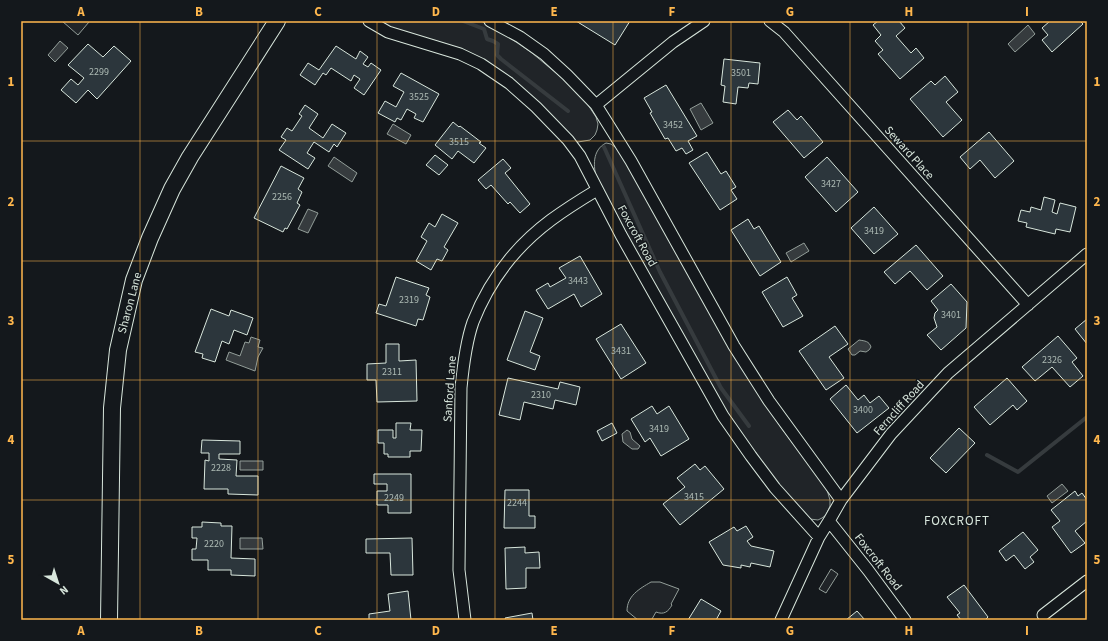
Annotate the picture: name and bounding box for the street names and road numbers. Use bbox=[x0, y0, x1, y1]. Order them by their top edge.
street label: Seward Place bbox=[880, 122, 938, 184]
street label: Foxcroft Road bbox=[613, 202, 661, 270]
street label: Sharon Lane bbox=[114, 270, 146, 336]
street label: Sanford Lane bbox=[439, 355, 461, 423]
street label: Ferncliff Road bbox=[870, 377, 928, 439]
street label: Foxcroft Road bbox=[850, 530, 906, 594]

